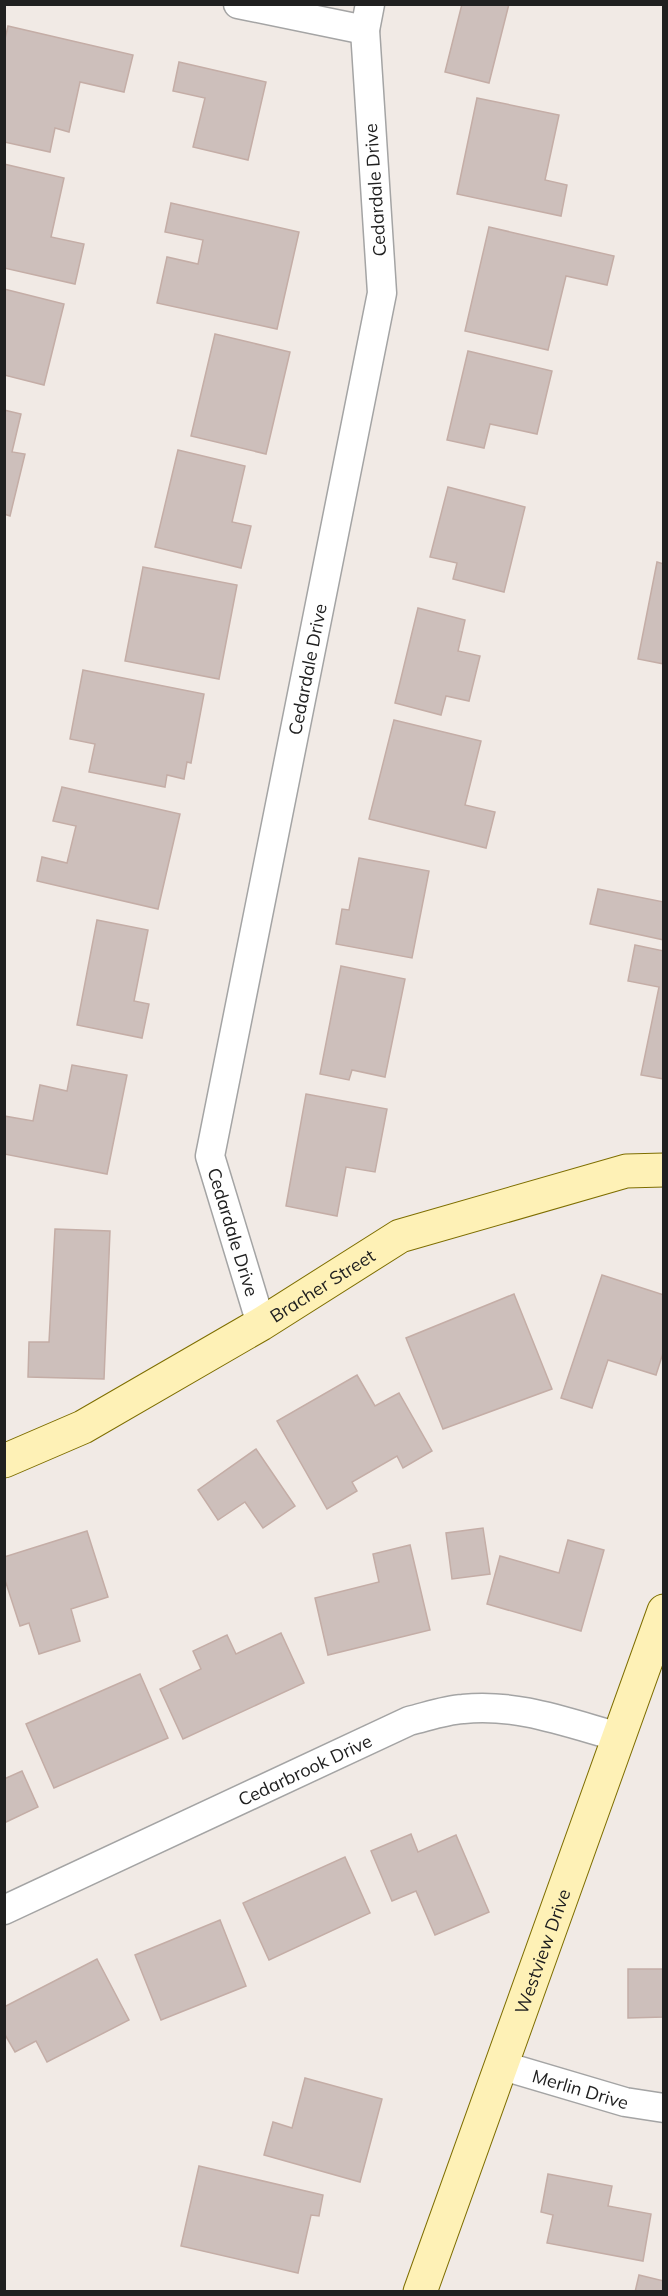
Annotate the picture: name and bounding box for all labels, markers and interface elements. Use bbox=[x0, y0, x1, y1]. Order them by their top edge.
street label: Cedardale Drive bbox=[359, 123, 391, 257]
street label: Cedardale Drive bbox=[283, 601, 331, 737]
street label: Cedardale Drive bbox=[203, 1165, 263, 1299]
street label: Bracher Street bbox=[265, 1244, 379, 1327]
street label: Cedarbrook Drive bbox=[234, 1729, 375, 1811]
street label: Westview Drive bbox=[509, 1885, 575, 2017]
street label: Merlin Drive bbox=[530, 2064, 631, 2114]

